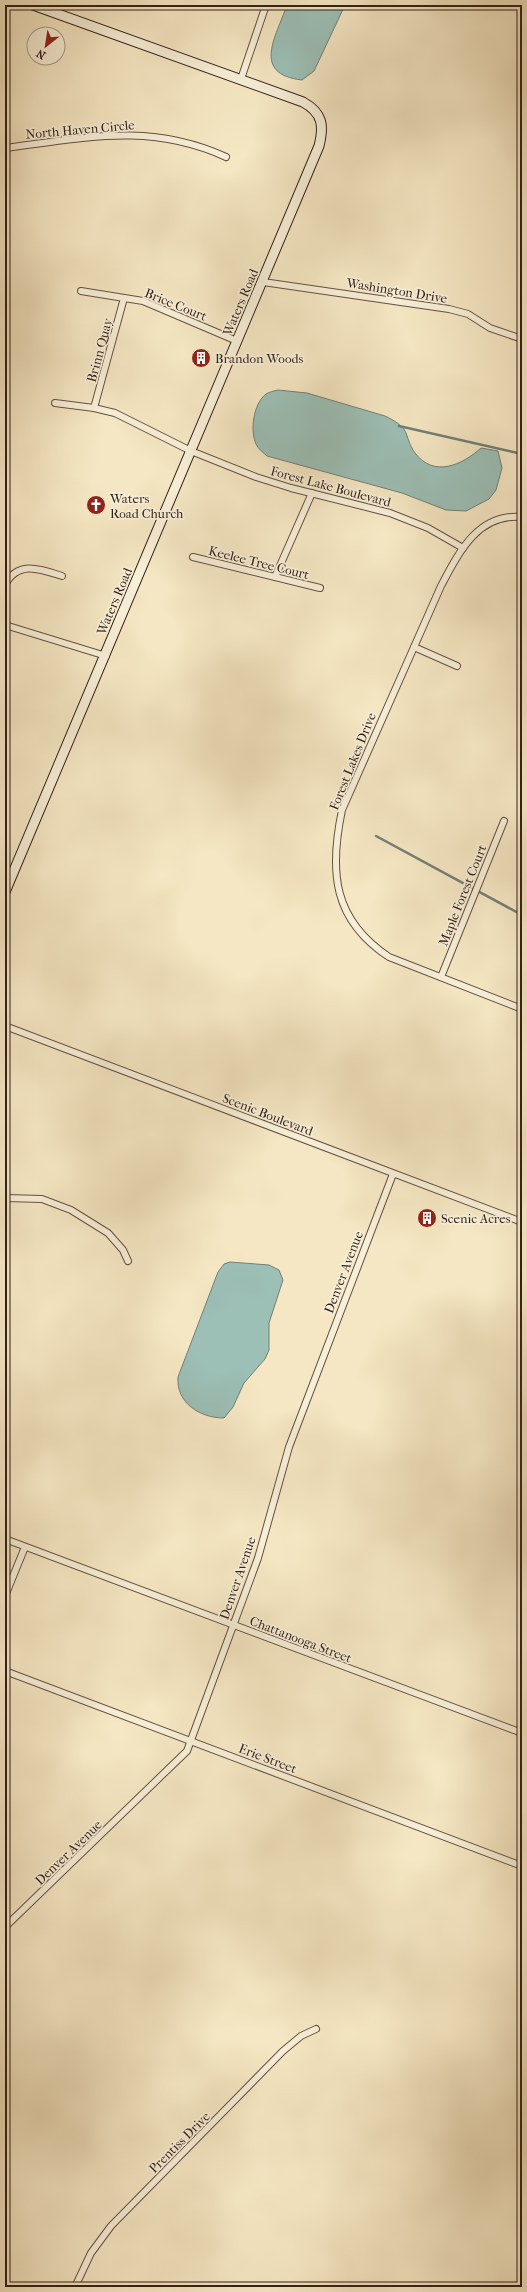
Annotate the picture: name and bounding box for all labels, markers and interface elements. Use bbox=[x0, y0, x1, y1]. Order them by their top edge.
north arrow bbox=[26, 26, 66, 66]
text: N bbox=[34, 46, 48, 62]
street label: North Haven Circle bbox=[25, 117, 136, 142]
street label: Waters Road bbox=[219, 266, 262, 339]
street label: Washington Drive bbox=[345, 275, 449, 306]
street label: Brice Court bbox=[143, 285, 209, 324]
street label: Brinn Quay bbox=[84, 315, 116, 384]
building icon: Brandon Woods bbox=[190, 347, 212, 369]
place label: Brandon Woods bbox=[215, 351, 304, 366]
street label: Forest Lake Boulevard bbox=[269, 463, 394, 510]
place label: Waters Road Church bbox=[109, 491, 184, 521]
church icon: Waters Road Church bbox=[85, 494, 107, 516]
street label: Keelee Tree Court bbox=[207, 543, 311, 582]
street label: Waters Road bbox=[93, 565, 136, 638]
street label: Forest Lakes Drive bbox=[326, 710, 379, 812]
street label: Maple Forest Court bbox=[435, 842, 490, 948]
street label: Scenic Boulevard bbox=[220, 1090, 316, 1139]
building icon: Scenic Acres bbox=[416, 1207, 438, 1229]
place label: Scenic Acres bbox=[441, 1211, 511, 1226]
street label: Denver Avenue bbox=[321, 1229, 366, 1315]
street label: Denver Avenue bbox=[216, 1534, 259, 1622]
street label: Chattanooga Street bbox=[248, 1613, 354, 1666]
street label: Erie Street bbox=[237, 1741, 299, 1776]
street label: Denver Avenue bbox=[32, 1816, 105, 1888]
street label: Prentiss Drive bbox=[146, 2108, 213, 2176]

